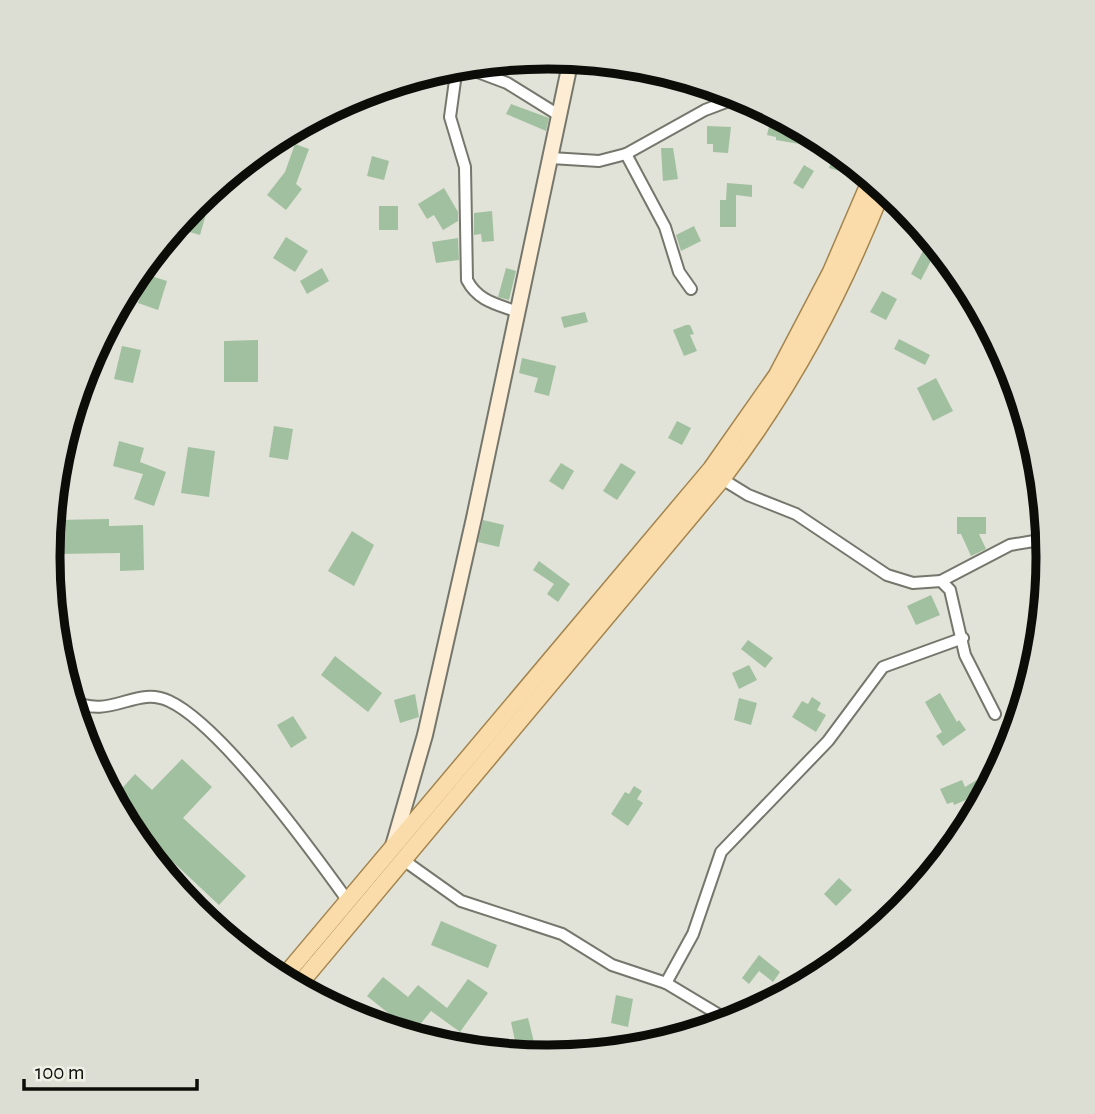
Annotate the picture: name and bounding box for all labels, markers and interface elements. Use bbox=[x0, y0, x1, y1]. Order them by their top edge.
scale bar bbox=[24, 1048, 198, 1092]
text: 100 m bbox=[35, 1062, 85, 1083]

